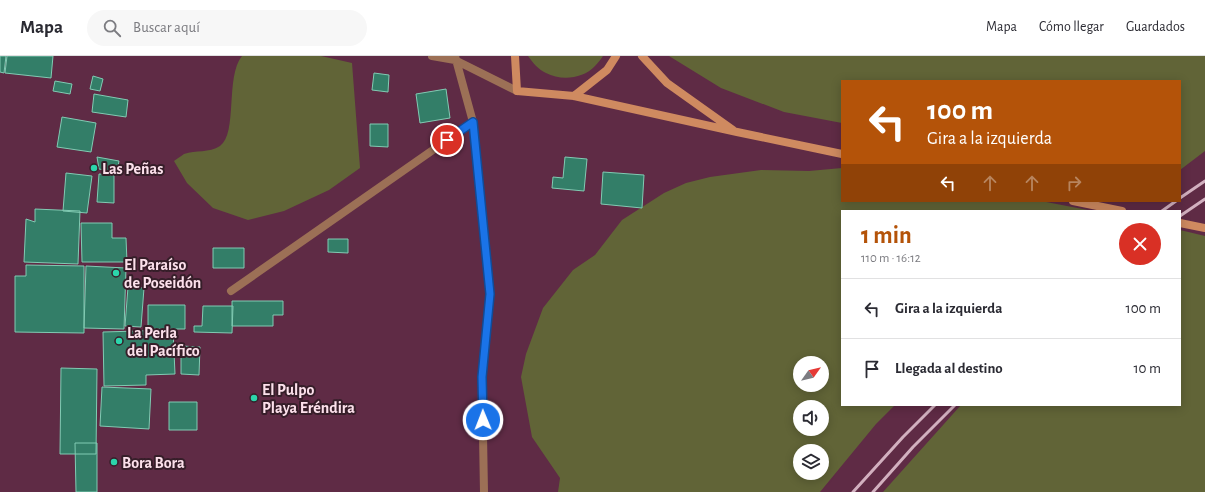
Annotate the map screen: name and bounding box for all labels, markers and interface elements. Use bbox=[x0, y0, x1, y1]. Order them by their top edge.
search box bbox=[87, 10, 367, 46]
icon: search bbox=[101, 17, 123, 39]
text: Mapa bbox=[20, 18, 63, 37]
text: Buscar aquí bbox=[133, 20, 200, 35]
text: Mapa bbox=[986, 20, 1017, 34]
text: Cómo llegar bbox=[1039, 20, 1104, 34]
text: Guardados bbox=[1126, 20, 1185, 34]
icon: left bbox=[861, 96, 913, 148]
text: 100 m bbox=[927, 97, 993, 125]
pin bbox=[430, 123, 464, 157]
icon: arrive bbox=[436, 129, 458, 151]
text: Gira a la izquierda bbox=[927, 130, 1052, 148]
place label: Las Peñas bbox=[102, 161, 163, 177]
marker: Las Peñas bbox=[89, 163, 99, 173]
icon: left bbox=[937, 172, 959, 194]
icon: ahead bbox=[979, 172, 1001, 194]
icon: ahead bbox=[1021, 172, 1043, 194]
icon: right bbox=[1063, 172, 1085, 194]
button: close bbox=[1119, 223, 1161, 265]
text: 1 min bbox=[861, 224, 912, 248]
text: 110 m · 16:12 bbox=[861, 252, 921, 265]
place label: El Paraíso de Poseidón bbox=[124, 257, 201, 291]
marker: El Paraíso de Poseidón bbox=[111, 268, 121, 278]
icon: left bbox=[861, 298, 883, 320]
text: Gira a la izquierda bbox=[895, 301, 1002, 316]
text: 100 m bbox=[1126, 301, 1161, 316]
place label: La Perla del Pacífico bbox=[127, 325, 200, 359]
marker: La Perla del Pacífico bbox=[114, 336, 124, 346]
north arrow bbox=[793, 356, 829, 392]
map controls bbox=[793, 356, 829, 480]
icon: arrive bbox=[861, 358, 883, 380]
text: Llegada al destino bbox=[895, 361, 1003, 376]
text: 10 m bbox=[1133, 361, 1161, 376]
place label: El Pulpo Playa Eréndira bbox=[262, 382, 355, 417]
marker: El Pulpo Playa Eréndira bbox=[249, 393, 259, 403]
position arrow bbox=[462, 399, 504, 441]
button: sound bbox=[793, 400, 829, 436]
button: layers bbox=[793, 444, 829, 480]
place label: Bora Bora bbox=[122, 455, 185, 471]
marker: Bora Bora bbox=[109, 457, 119, 467]

